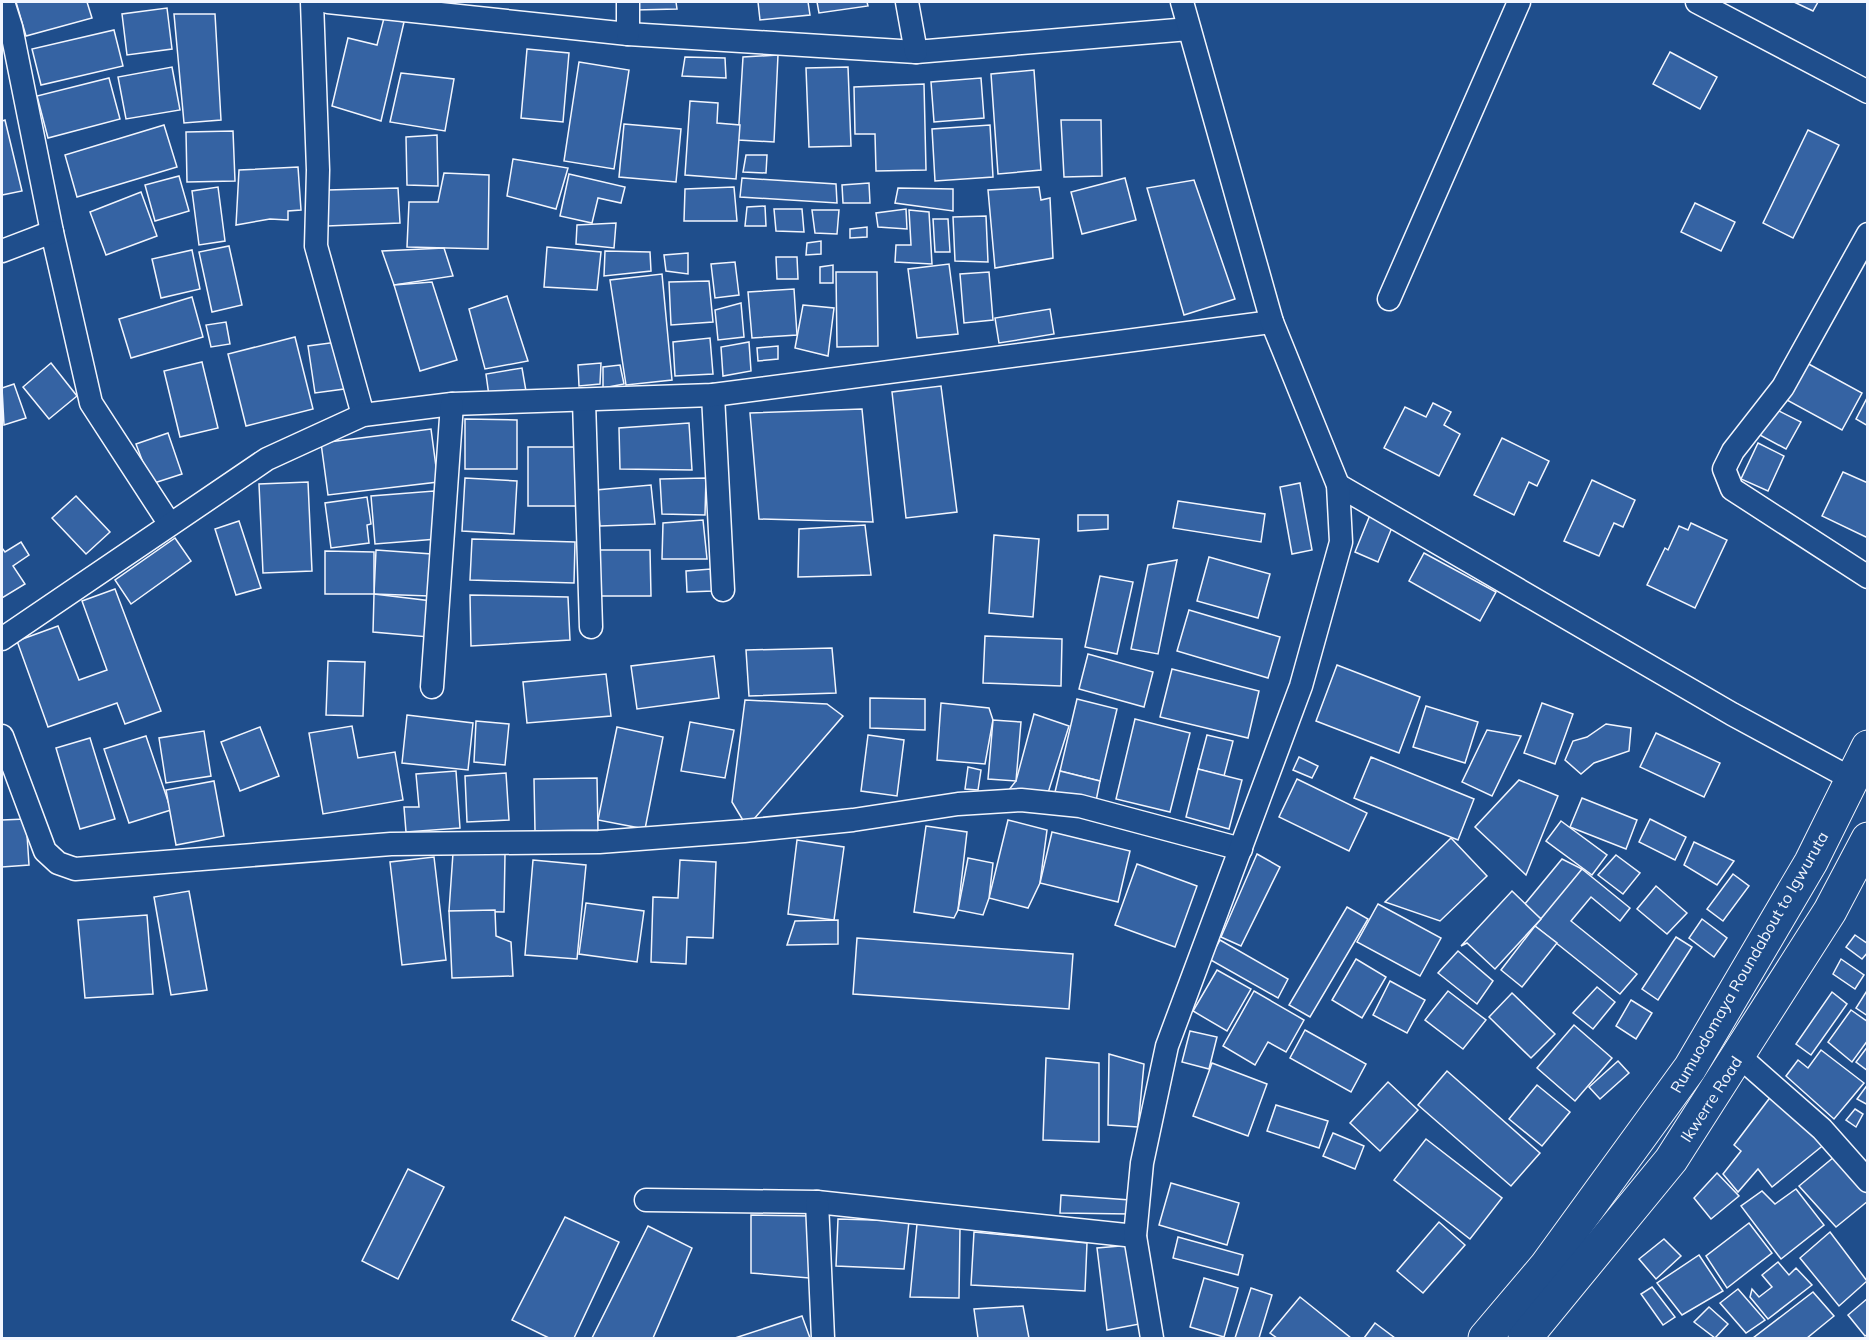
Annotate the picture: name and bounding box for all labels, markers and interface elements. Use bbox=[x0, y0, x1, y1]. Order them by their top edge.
street label: Rumuodomaya Roundabout to Igwuruta bbox=[1666, 828, 1832, 1096]
street label: Ikwerre Road bbox=[1676, 1052, 1746, 1146]

